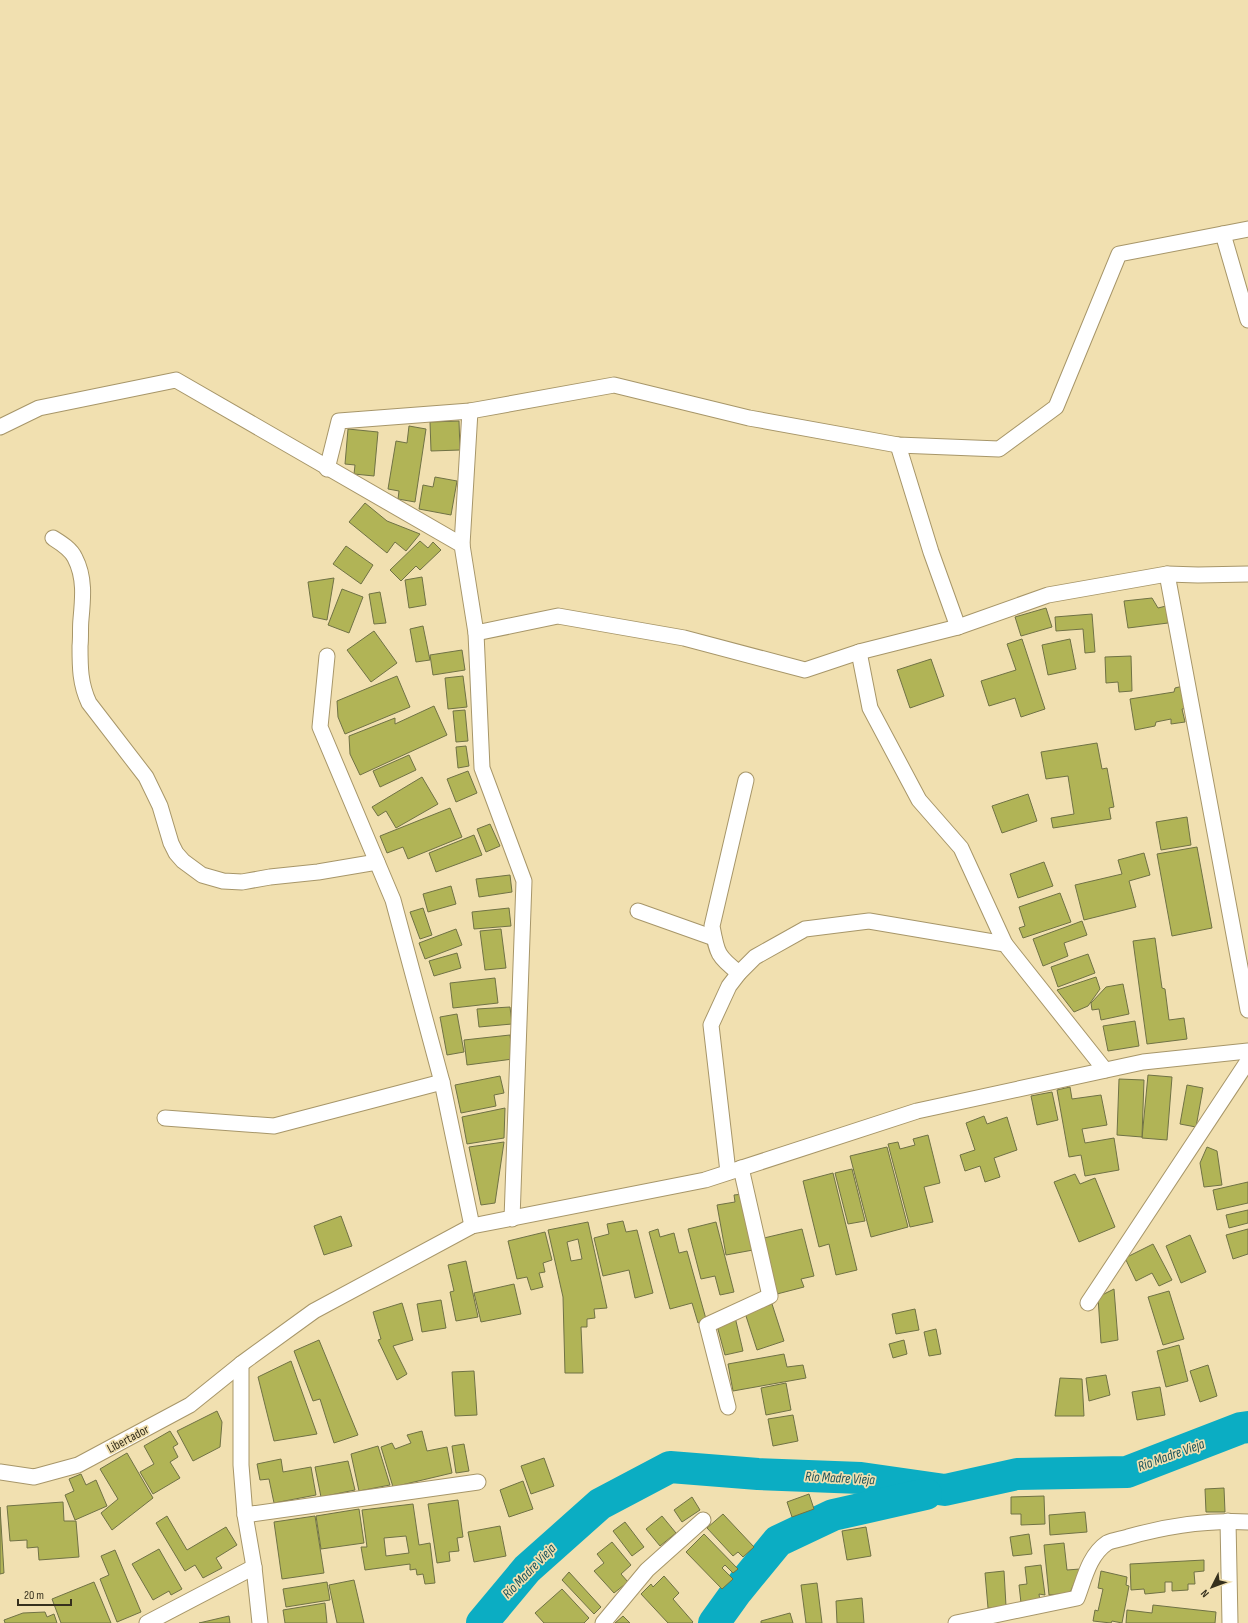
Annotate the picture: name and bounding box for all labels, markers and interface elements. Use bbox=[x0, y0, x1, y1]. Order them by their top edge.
street label: Libertador bbox=[104, 1421, 152, 1457]
water label: Río Madre Vieja bbox=[1135, 1435, 1207, 1475]
water label: Río Madre Vieja bbox=[805, 1468, 876, 1488]
water label: Río Madre Vieja bbox=[499, 1540, 560, 1602]
north arrow bbox=[1192, 1567, 1232, 1607]
scale bar bbox=[18, 1581, 71, 1607]
text: N bbox=[1198, 1587, 1212, 1600]
text: 20 m bbox=[24, 1588, 44, 1603]

